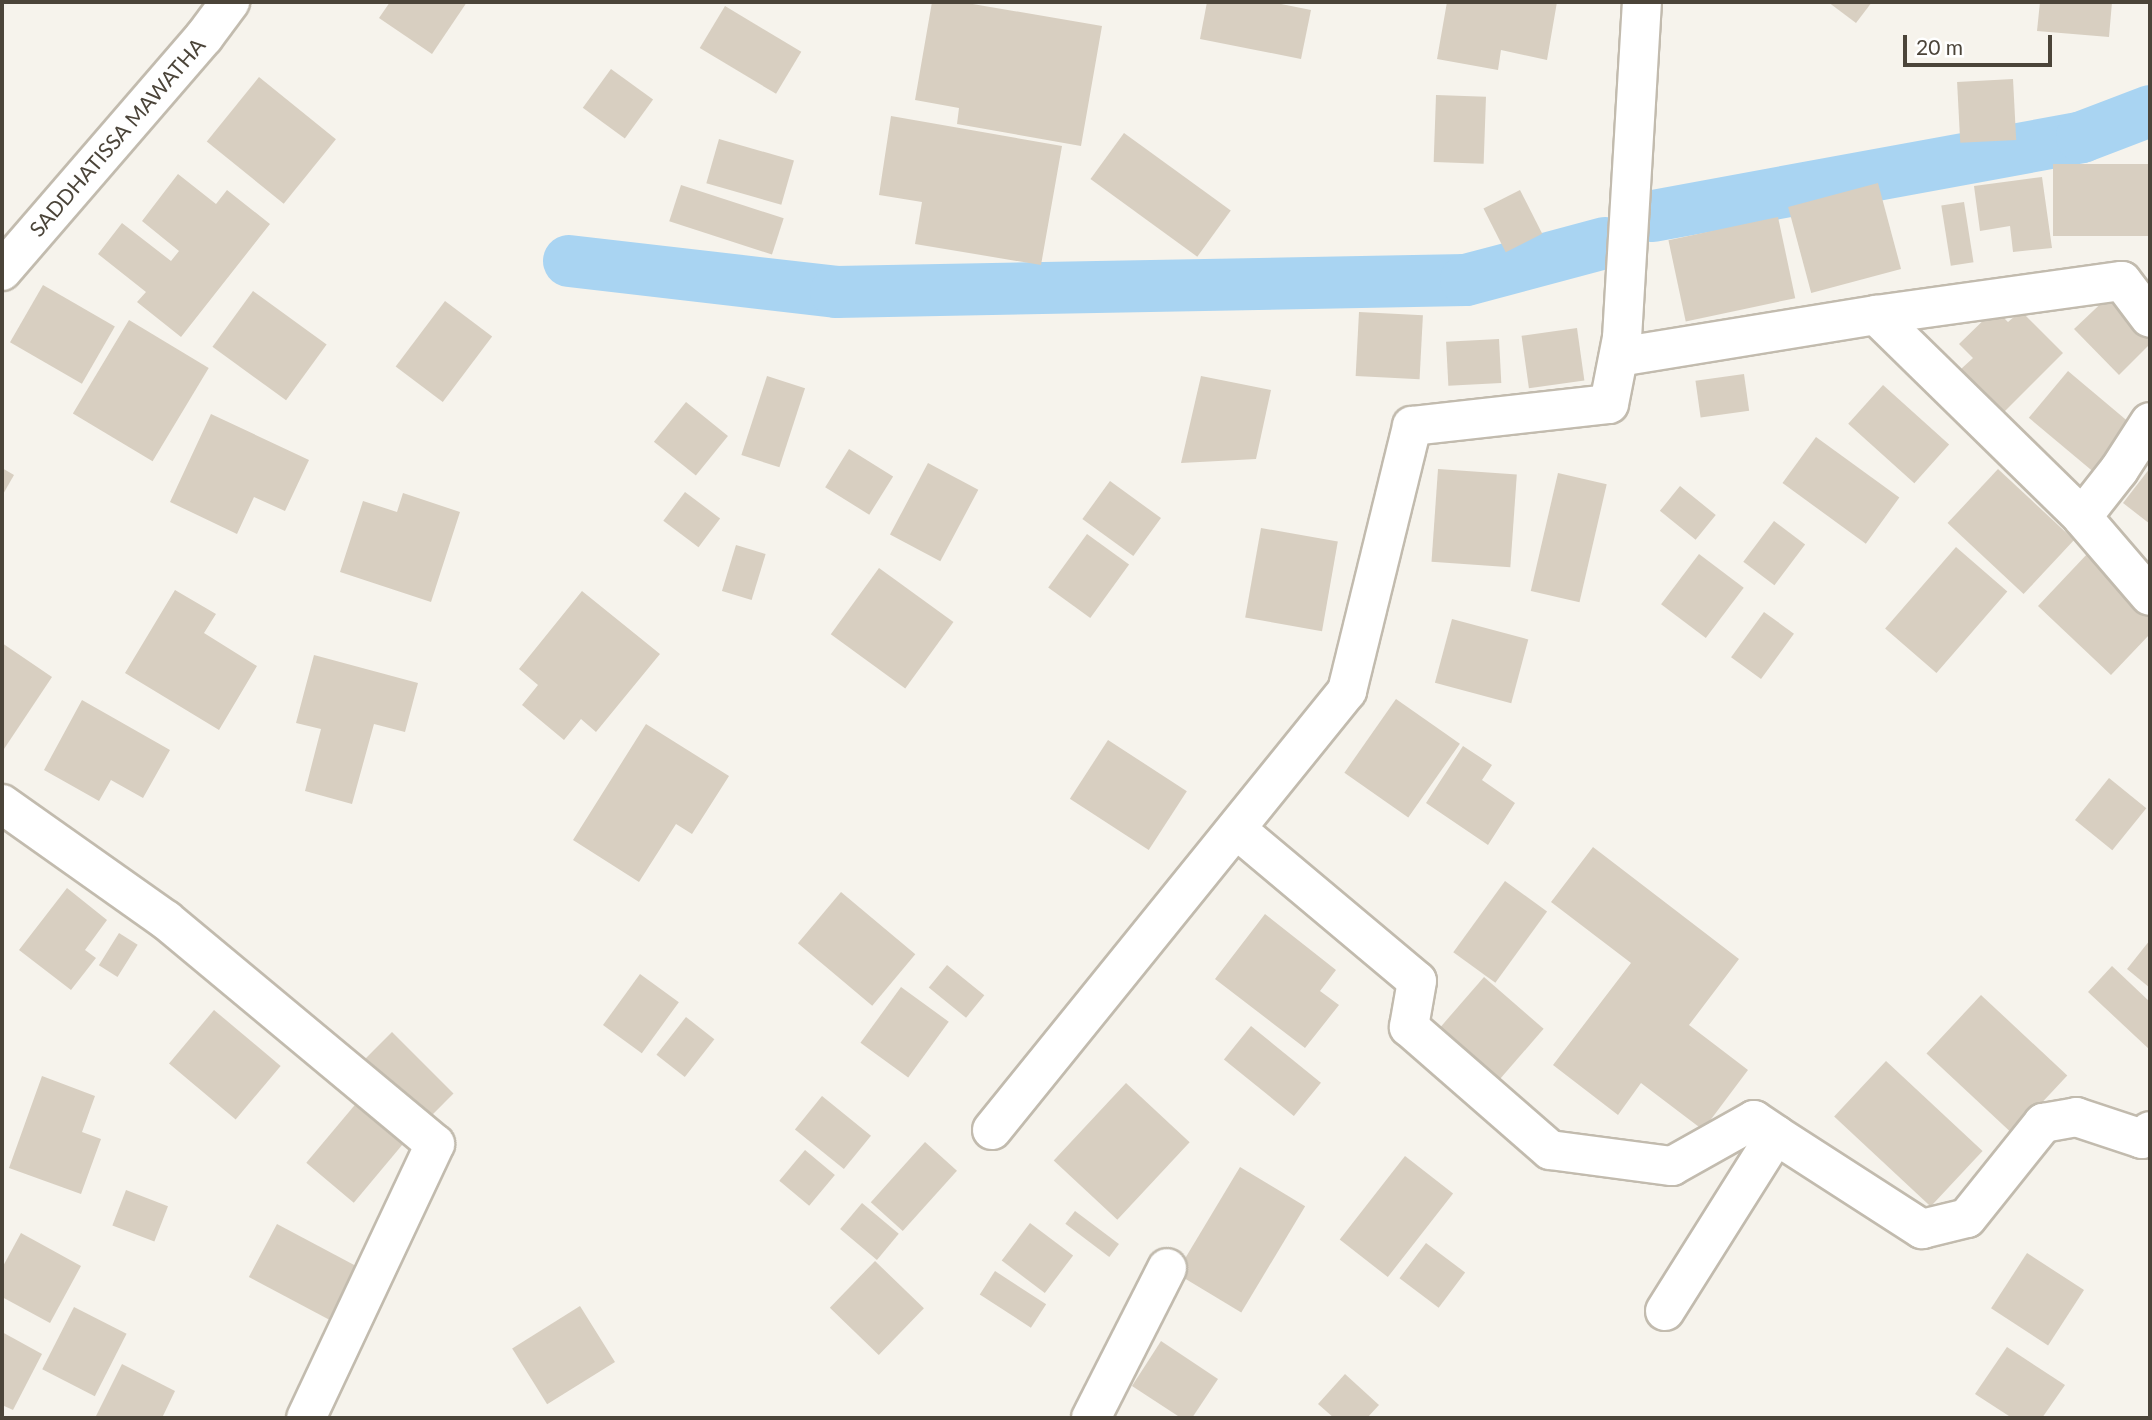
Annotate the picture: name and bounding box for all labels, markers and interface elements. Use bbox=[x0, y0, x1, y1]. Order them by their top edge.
scale bar bbox=[1907, 21, 2056, 65]
street label: SADDHATISSA MAWATHA bbox=[24, 32, 210, 242]
text: 20 m bbox=[1916, 34, 1963, 59]

